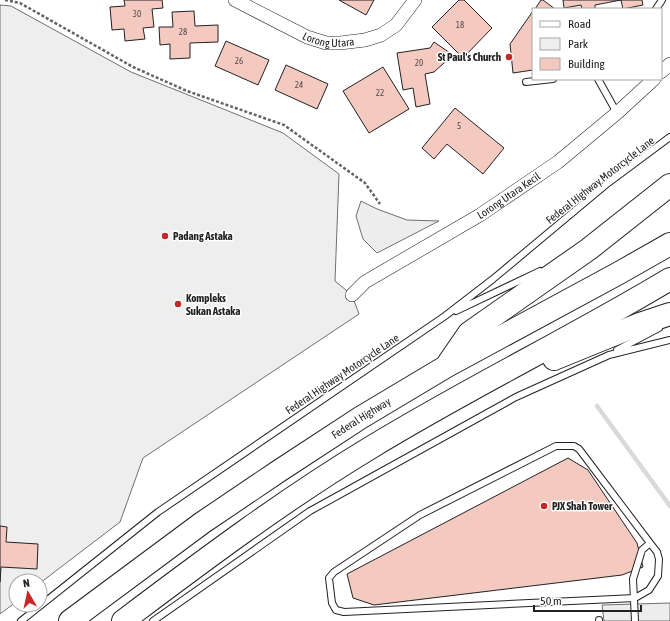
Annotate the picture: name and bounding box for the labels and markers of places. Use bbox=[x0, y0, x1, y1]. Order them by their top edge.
place label: St Paul's Church bbox=[438, 51, 501, 63]
marker: St Paul's Church bbox=[504, 52, 514, 62]
place label: Padang Astaka bbox=[173, 230, 233, 242]
marker: Padang Astaka bbox=[160, 231, 170, 241]
place label: Kompleks Sukan Astaka bbox=[186, 292, 240, 317]
marker: Kompleks Sukan Astaka bbox=[173, 299, 183, 309]
place label: PJX Shah Tower bbox=[552, 500, 613, 512]
marker: PJX Shah Tower bbox=[539, 501, 549, 511]

